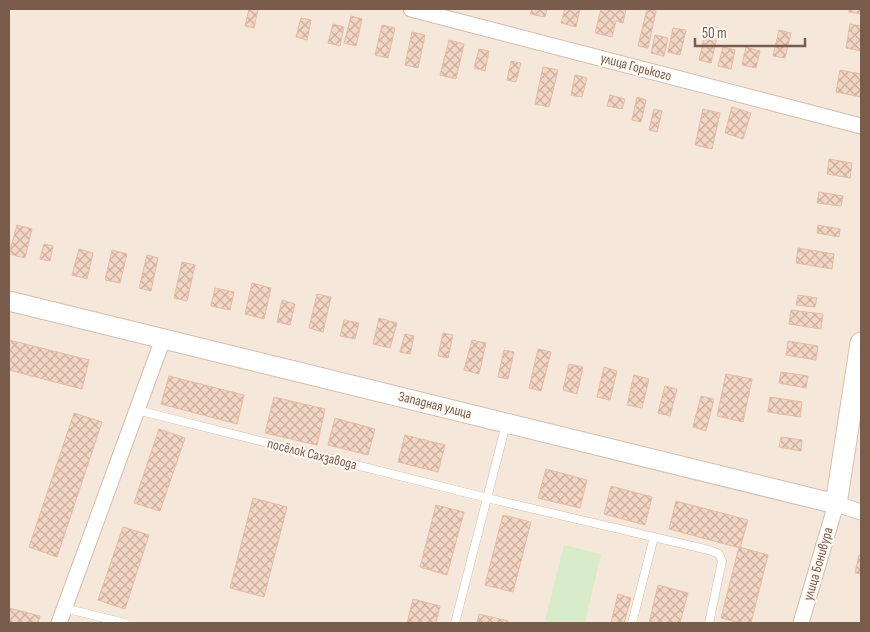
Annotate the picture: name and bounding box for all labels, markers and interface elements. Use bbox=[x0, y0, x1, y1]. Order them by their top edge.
scale bar bbox=[695, 15, 805, 47]
text: 50 m bbox=[702, 24, 727, 43]
street label: улица Горького bbox=[599, 49, 674, 85]
street label: Западная улица bbox=[397, 388, 473, 422]
street label: посёлок Сахзавода bbox=[265, 435, 359, 473]
street label: улица Бонивура bbox=[799, 525, 837, 603]

